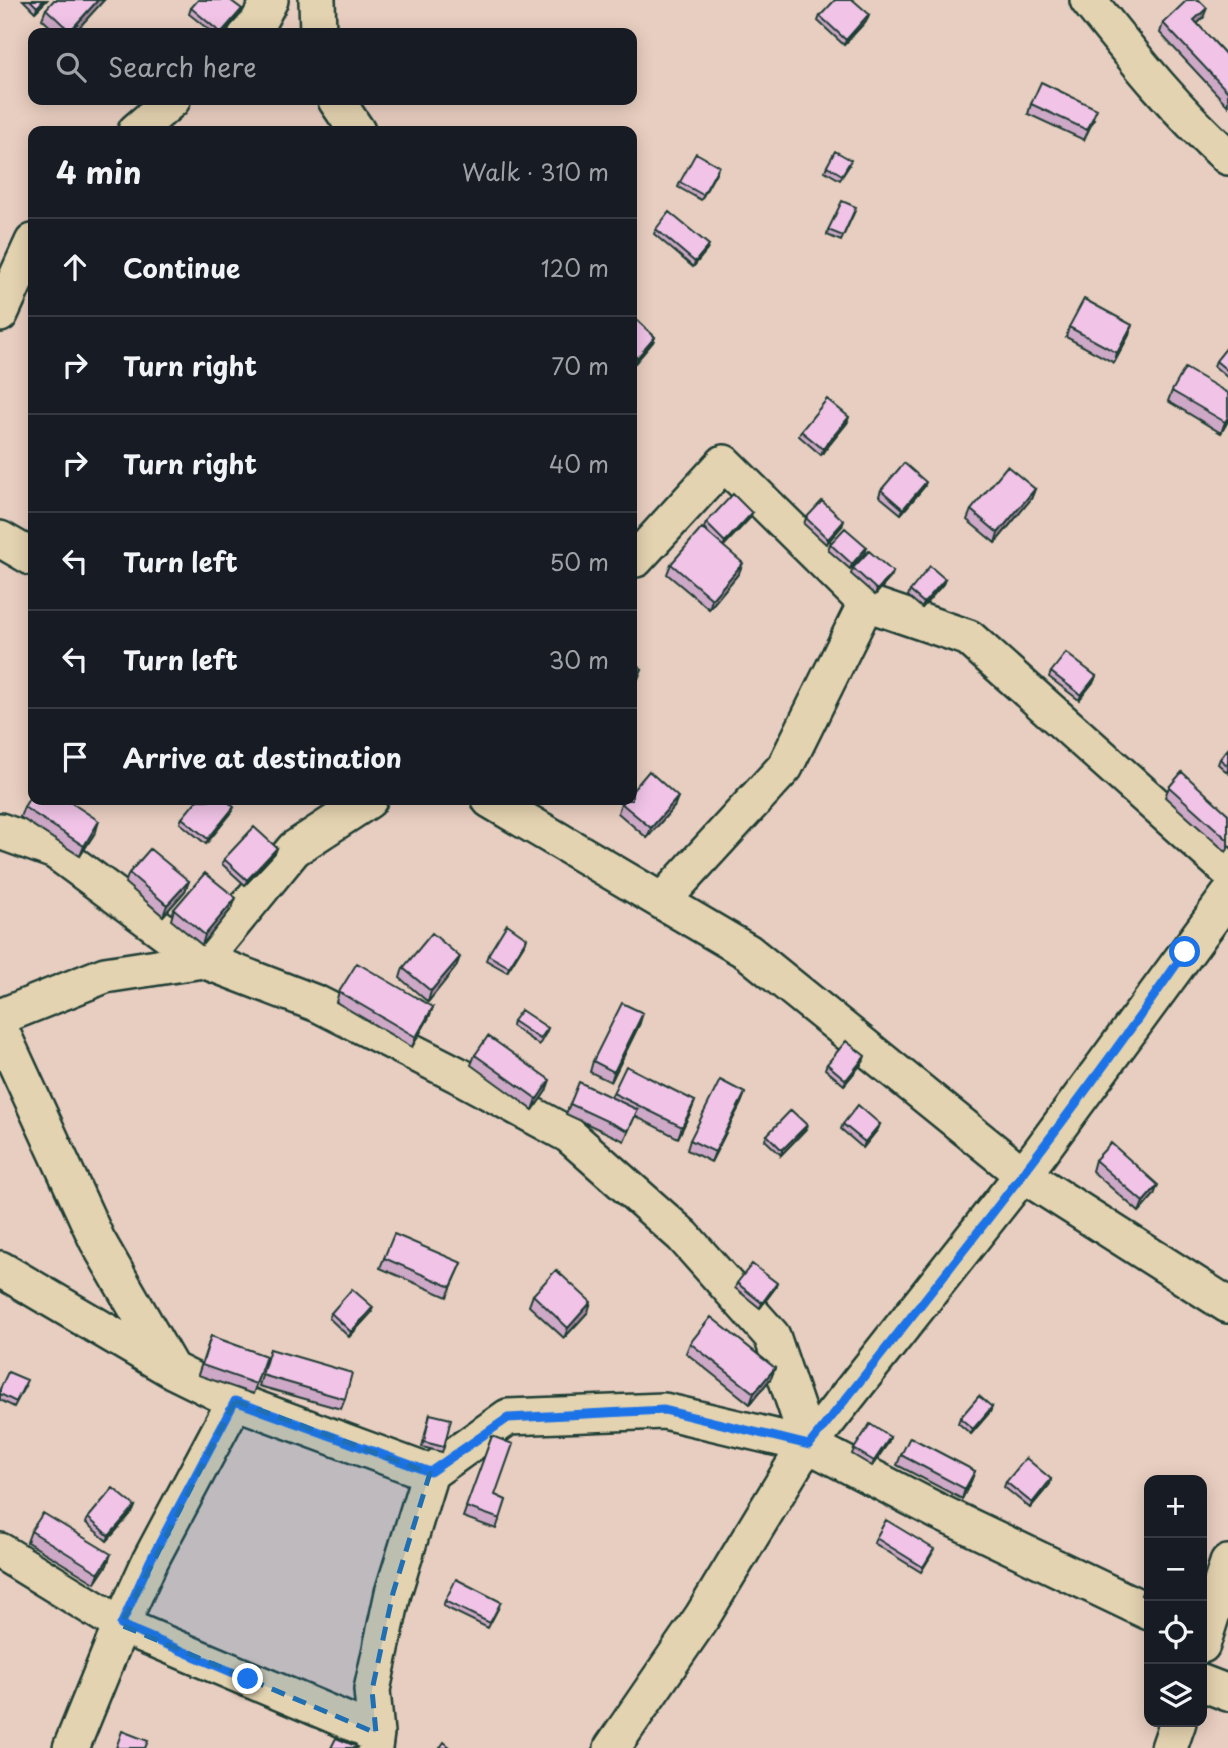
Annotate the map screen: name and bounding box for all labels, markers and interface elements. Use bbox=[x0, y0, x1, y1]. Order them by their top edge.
search box bbox=[28, 28, 637, 105]
text: Search here bbox=[108, 47, 257, 86]
icon: search bbox=[52, 48, 90, 86]
text: 4 min bbox=[56, 149, 142, 194]
text: Walk · 310 m bbox=[462, 154, 609, 189]
icon: ahead bbox=[56, 248, 94, 286]
text: Continue bbox=[123, 248, 240, 287]
text: 120 m bbox=[541, 250, 609, 285]
icon: right bbox=[56, 346, 94, 384]
text: Turn right bbox=[123, 346, 257, 385]
text: 70 m bbox=[551, 348, 609, 383]
icon: right bbox=[56, 444, 94, 482]
text: Turn right bbox=[123, 444, 257, 483]
text: 40 m bbox=[549, 446, 609, 481]
icon: left bbox=[56, 542, 94, 580]
text: Turn left bbox=[123, 542, 238, 581]
text: 50 m bbox=[549, 544, 609, 579]
icon: left bbox=[56, 640, 94, 678]
text: Turn left bbox=[123, 640, 238, 679]
text: 30 m bbox=[548, 642, 609, 677]
icon: arrive bbox=[56, 738, 94, 776]
text: Arrive at destination bbox=[123, 738, 402, 777]
route start bbox=[1169, 936, 1200, 967]
map controls bbox=[1144, 1475, 1207, 1727]
button: + bbox=[1144, 1475, 1207, 1538]
button: − bbox=[1144, 1538, 1207, 1601]
button: locate bbox=[1144, 1601, 1207, 1664]
route end bbox=[232, 1663, 263, 1694]
button: layers bbox=[1144, 1664, 1207, 1727]

